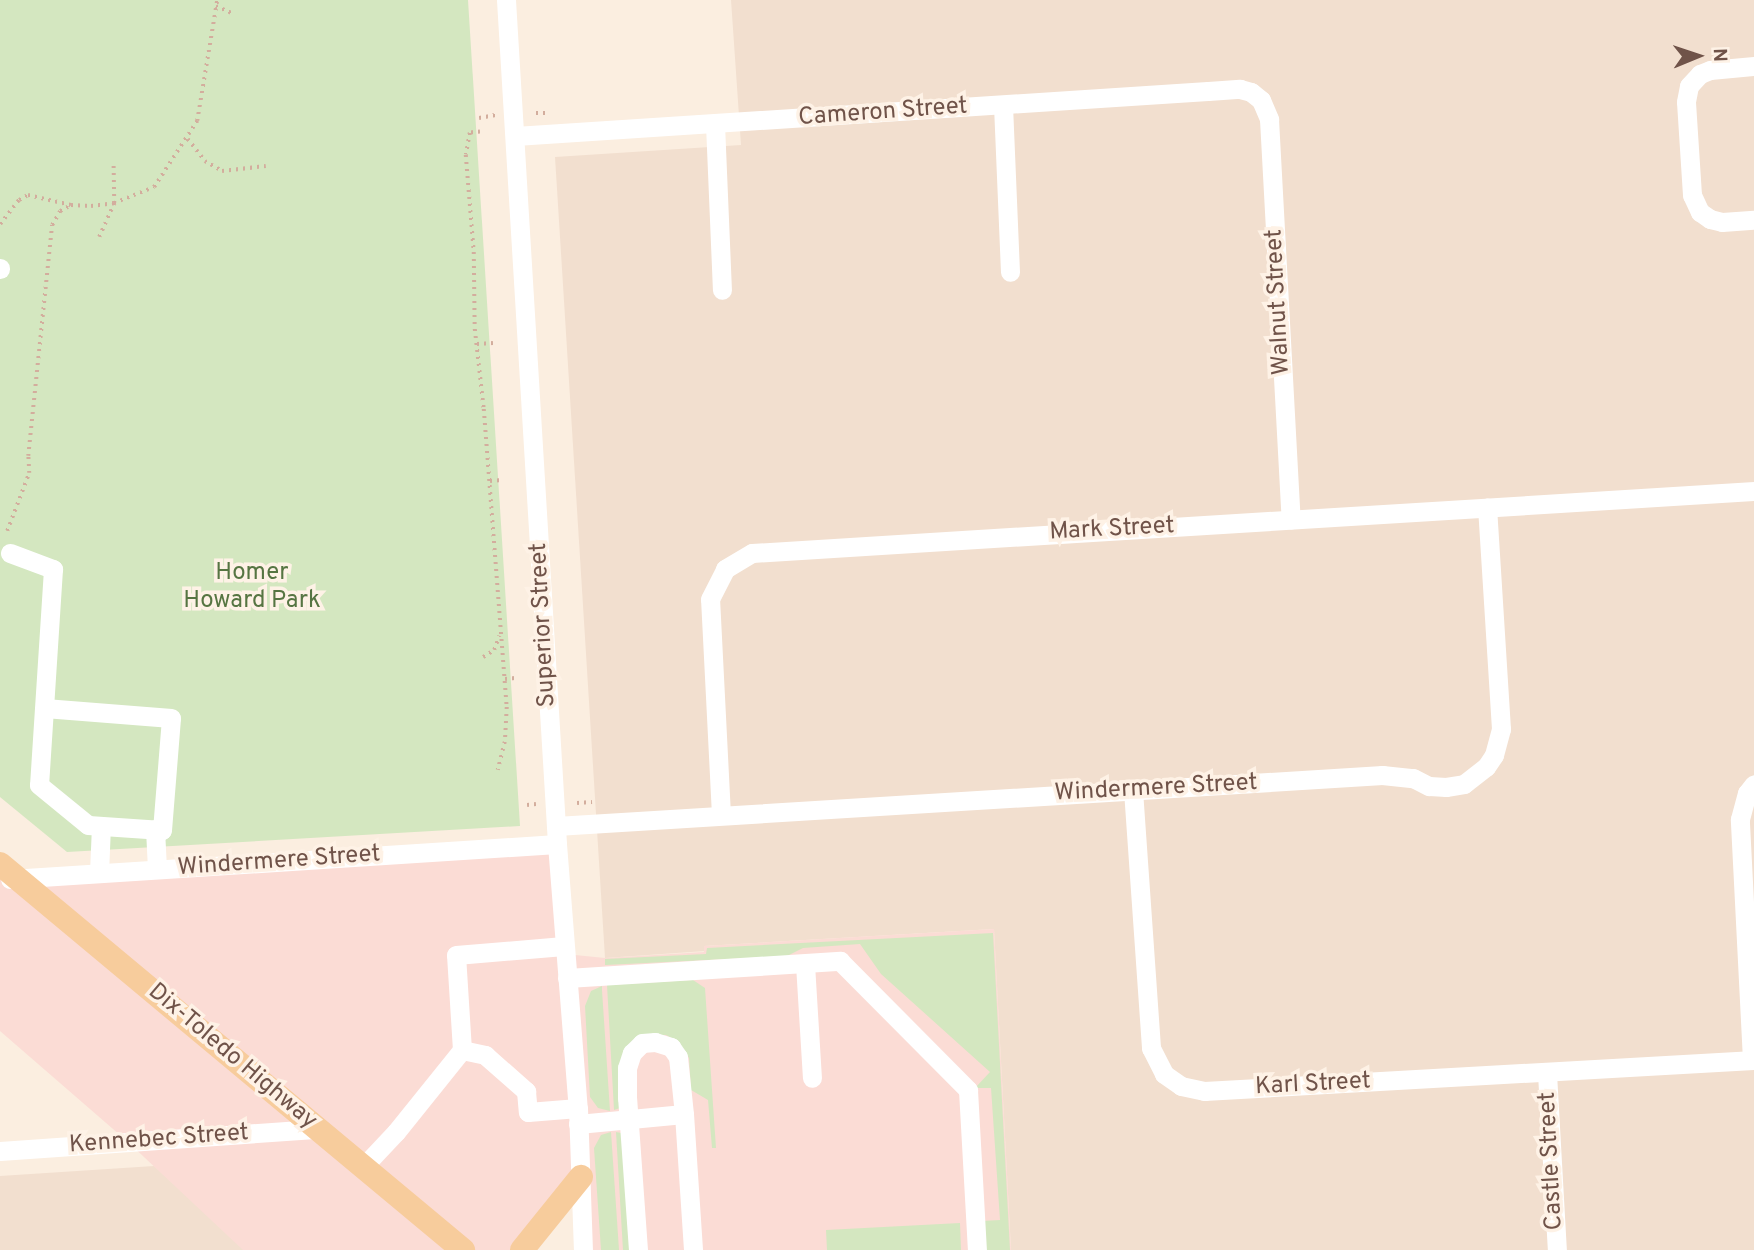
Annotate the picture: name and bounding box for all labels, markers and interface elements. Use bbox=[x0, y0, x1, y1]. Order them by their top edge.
north arrow bbox=[1663, 21, 1733, 91]
text: N bbox=[1707, 48, 1731, 63]
street label: Cameron Street bbox=[797, 93, 969, 133]
street label: Walnut Street bbox=[1261, 228, 1297, 376]
street label: Mark Street bbox=[1049, 512, 1175, 548]
street label: Superior Street bbox=[525, 542, 563, 708]
park label: Homer Howard Park bbox=[183, 560, 321, 616]
street label: Windermere Street bbox=[1054, 769, 1258, 809]
street label: Windermere Street bbox=[177, 841, 381, 883]
street label: Dix-Toledo Highway bbox=[142, 978, 322, 1136]
street label: Karl Street bbox=[1255, 1068, 1371, 1102]
street label: Castle Street bbox=[1534, 1091, 1570, 1231]
street label: Kennebec Street bbox=[68, 1119, 250, 1161]

